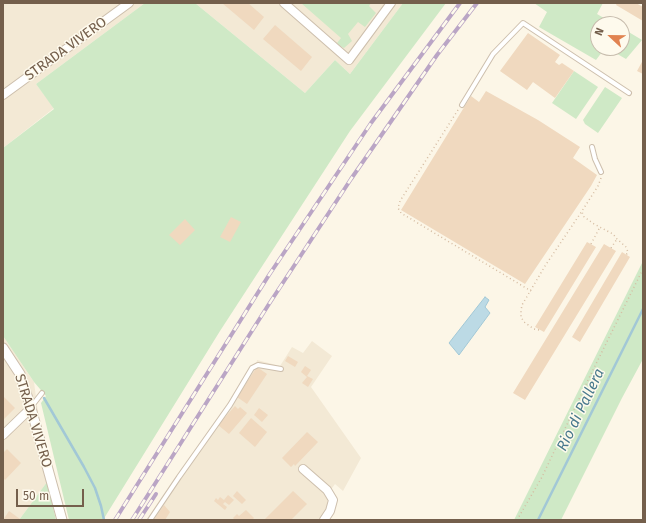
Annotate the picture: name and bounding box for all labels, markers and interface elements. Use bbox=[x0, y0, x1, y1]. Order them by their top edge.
street label: STRADA VIVERO bbox=[22, 14, 110, 84]
north arrow bbox=[590, 16, 630, 56]
text: N bbox=[592, 26, 607, 38]
water label: Rio di Pallera bbox=[553, 366, 609, 454]
street label: STRADA VIVERO bbox=[11, 372, 55, 470]
scale bar bbox=[18, 481, 86, 507]
text: 50 m bbox=[23, 489, 49, 503]

